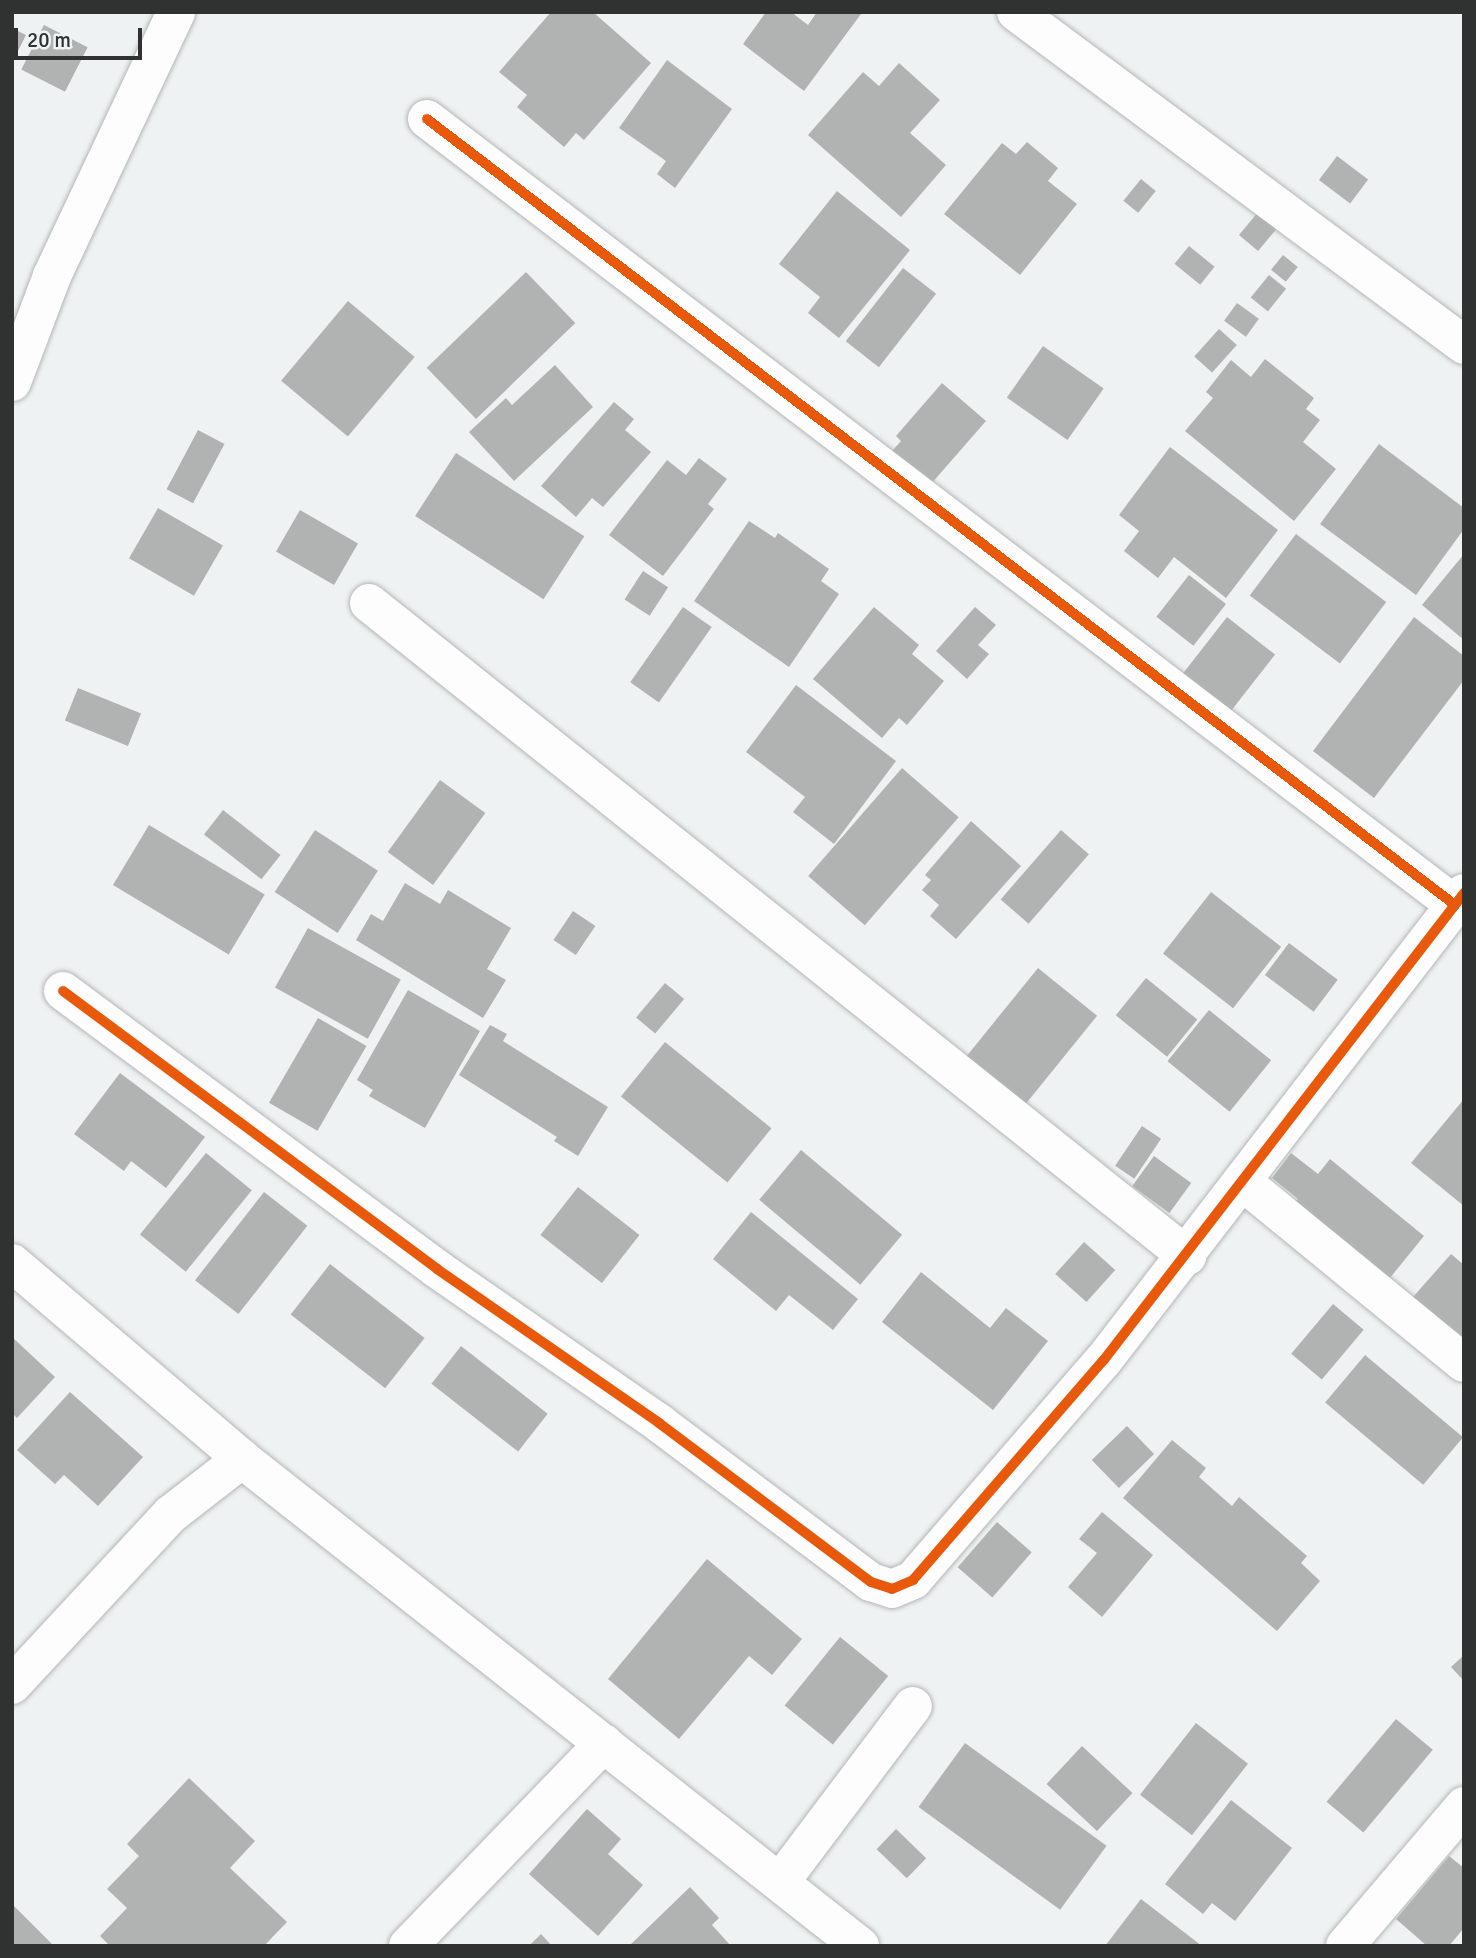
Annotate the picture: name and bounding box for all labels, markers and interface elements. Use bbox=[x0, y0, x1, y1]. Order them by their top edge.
scale bar bbox=[18, 14, 145, 58]
text: 20 m bbox=[27, 27, 71, 53]

